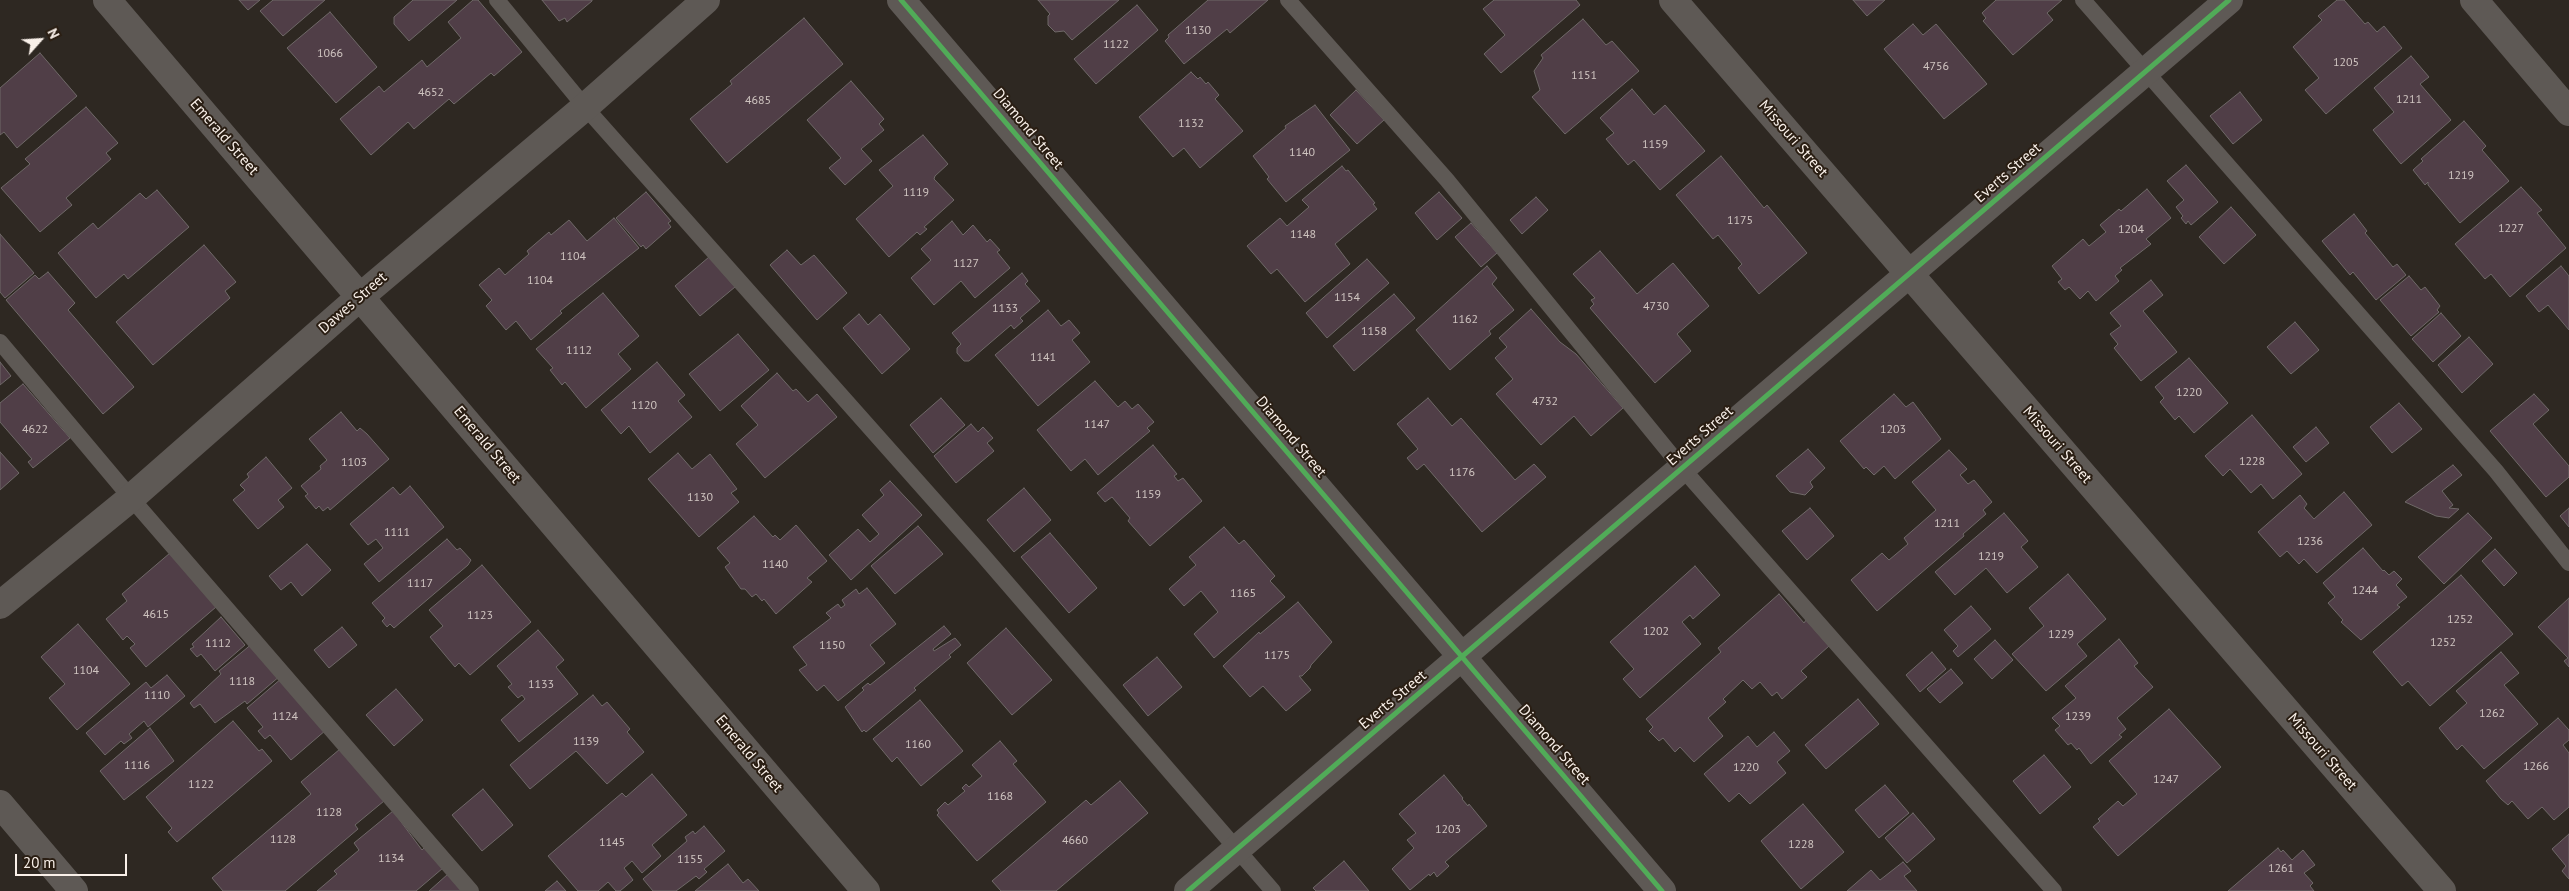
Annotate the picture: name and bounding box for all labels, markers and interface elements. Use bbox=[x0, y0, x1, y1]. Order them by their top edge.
north arrow bbox=[15, 15, 65, 65]
house number: 1130 bbox=[1185, 24, 1211, 38]
text: N bbox=[43, 25, 64, 41]
house number: 1122 bbox=[1103, 38, 1129, 52]
house number: 1066 bbox=[317, 47, 343, 61]
house number: 1205 bbox=[2333, 56, 2359, 70]
house number: 4756 bbox=[1923, 60, 1949, 74]
house number: 1151 bbox=[1571, 69, 1597, 83]
street label: Diamond Street bbox=[989, 85, 1067, 173]
house number: 4652 bbox=[418, 86, 444, 100]
house number: 1211 bbox=[2396, 93, 2422, 107]
house number: 4685 bbox=[745, 94, 771, 108]
street label: Emerald Street bbox=[186, 95, 262, 179]
street label: Missouri Street bbox=[1755, 97, 1831, 181]
house number: 1132 bbox=[1178, 117, 1204, 131]
house number: 1159 bbox=[1642, 138, 1668, 152]
street label: Everts Street bbox=[1971, 139, 2045, 207]
house number: 1140 bbox=[1289, 146, 1315, 160]
house number: 1219 bbox=[2448, 169, 2474, 183]
house number: 1119 bbox=[903, 186, 929, 200]
house number: 1175 bbox=[1727, 214, 1753, 228]
house number: 1227 bbox=[2498, 222, 2524, 236]
house number: 1204 bbox=[2118, 223, 2144, 237]
house number: 1148 bbox=[1290, 228, 1316, 242]
house number: 1104 bbox=[560, 250, 586, 264]
house number: 1127 bbox=[953, 257, 979, 271]
street label: Dawes Street bbox=[315, 269, 391, 337]
house number: 1104 bbox=[527, 274, 553, 288]
house number: 1154 bbox=[1334, 291, 1360, 305]
house number: 4730 bbox=[1643, 300, 1669, 314]
house number: 1133 bbox=[992, 302, 1018, 316]
house number: 1162 bbox=[1452, 313, 1478, 327]
house number: 1158 bbox=[1361, 325, 1387, 339]
house number: 1112 bbox=[566, 344, 592, 358]
house number: 1141 bbox=[1030, 351, 1056, 365]
house number: 1220 bbox=[2176, 386, 2202, 400]
street label: Diamond Street bbox=[1252, 393, 1330, 481]
house number: 4732 bbox=[1532, 395, 1558, 409]
house number: 1120 bbox=[631, 399, 657, 413]
street label: Everts Street bbox=[1663, 402, 1737, 470]
street label: Emerald Street bbox=[450, 403, 524, 487]
street label: Missouri Street bbox=[2019, 403, 2095, 487]
house number: 1147 bbox=[1084, 418, 1110, 432]
house number: 4622 bbox=[22, 423, 48, 437]
house number: 1203 bbox=[1880, 423, 1906, 437]
house number: 1228 bbox=[2239, 455, 2265, 469]
house number: 1103 bbox=[341, 456, 367, 470]
house number: 1176 bbox=[1449, 466, 1475, 480]
house number: 1159 bbox=[1135, 488, 1161, 502]
house number: 1130 bbox=[687, 491, 713, 505]
house number: 1211 bbox=[1934, 517, 1960, 531]
house number: 1111 bbox=[384, 526, 410, 540]
house number: 1236 bbox=[2297, 535, 2323, 549]
house number: 1219 bbox=[1978, 550, 2004, 564]
house number: 1140 bbox=[762, 558, 788, 572]
house number: 1117 bbox=[407, 577, 433, 591]
house number: 1244 bbox=[2352, 584, 2378, 598]
house number: 1165 bbox=[1230, 587, 1256, 601]
house number: 4615 bbox=[143, 608, 169, 622]
house number: 1123 bbox=[467, 609, 493, 623]
house number: 1252 bbox=[2447, 613, 2473, 627]
house number: 1202 bbox=[1643, 625, 1669, 639]
house number: 1229 bbox=[2048, 628, 2074, 642]
house number: 1252 bbox=[2430, 636, 2456, 650]
house number: 1112 bbox=[205, 637, 231, 651]
house number: 1150 bbox=[819, 639, 845, 653]
house number: 1175 bbox=[1264, 649, 1290, 663]
house number: 1104 bbox=[73, 664, 99, 678]
street label: Everts Street bbox=[1356, 667, 1430, 733]
house number: 1118 bbox=[229, 675, 255, 689]
house number: 1133 bbox=[528, 678, 554, 692]
house number: 1110 bbox=[144, 689, 170, 703]
street label: Diamond Street bbox=[1514, 701, 1594, 789]
house number: 1262 bbox=[2479, 707, 2505, 721]
house number: 1124 bbox=[272, 710, 298, 724]
house number: 1239 bbox=[2065, 710, 2091, 724]
street label: Missouri Street bbox=[2284, 710, 2360, 794]
street label: Emerald Street bbox=[712, 712, 786, 796]
house number: 1139 bbox=[573, 735, 599, 749]
house number: 1160 bbox=[905, 738, 931, 752]
house number: 1116 bbox=[124, 759, 150, 773]
house number: 1266 bbox=[2523, 760, 2549, 774]
house number: 1220 bbox=[1733, 761, 1759, 775]
house number: 1247 bbox=[2153, 773, 2179, 787]
house number: 1122 bbox=[188, 778, 214, 792]
house number: 1168 bbox=[987, 790, 1013, 804]
house number: 1128 bbox=[316, 806, 342, 820]
house number: 1203 bbox=[1435, 823, 1461, 837]
house number: 1128 bbox=[270, 833, 296, 847]
house number: 4660 bbox=[1062, 834, 1088, 848]
house number: 1145 bbox=[599, 836, 625, 850]
house number: 1228 bbox=[1788, 838, 1814, 852]
scale bar bbox=[18, 844, 130, 876]
house number: 1134 bbox=[378, 852, 404, 866]
text: 20 m bbox=[23, 853, 56, 872]
house number: 1155 bbox=[677, 853, 703, 867]
house number: 1261 bbox=[2268, 862, 2294, 876]

